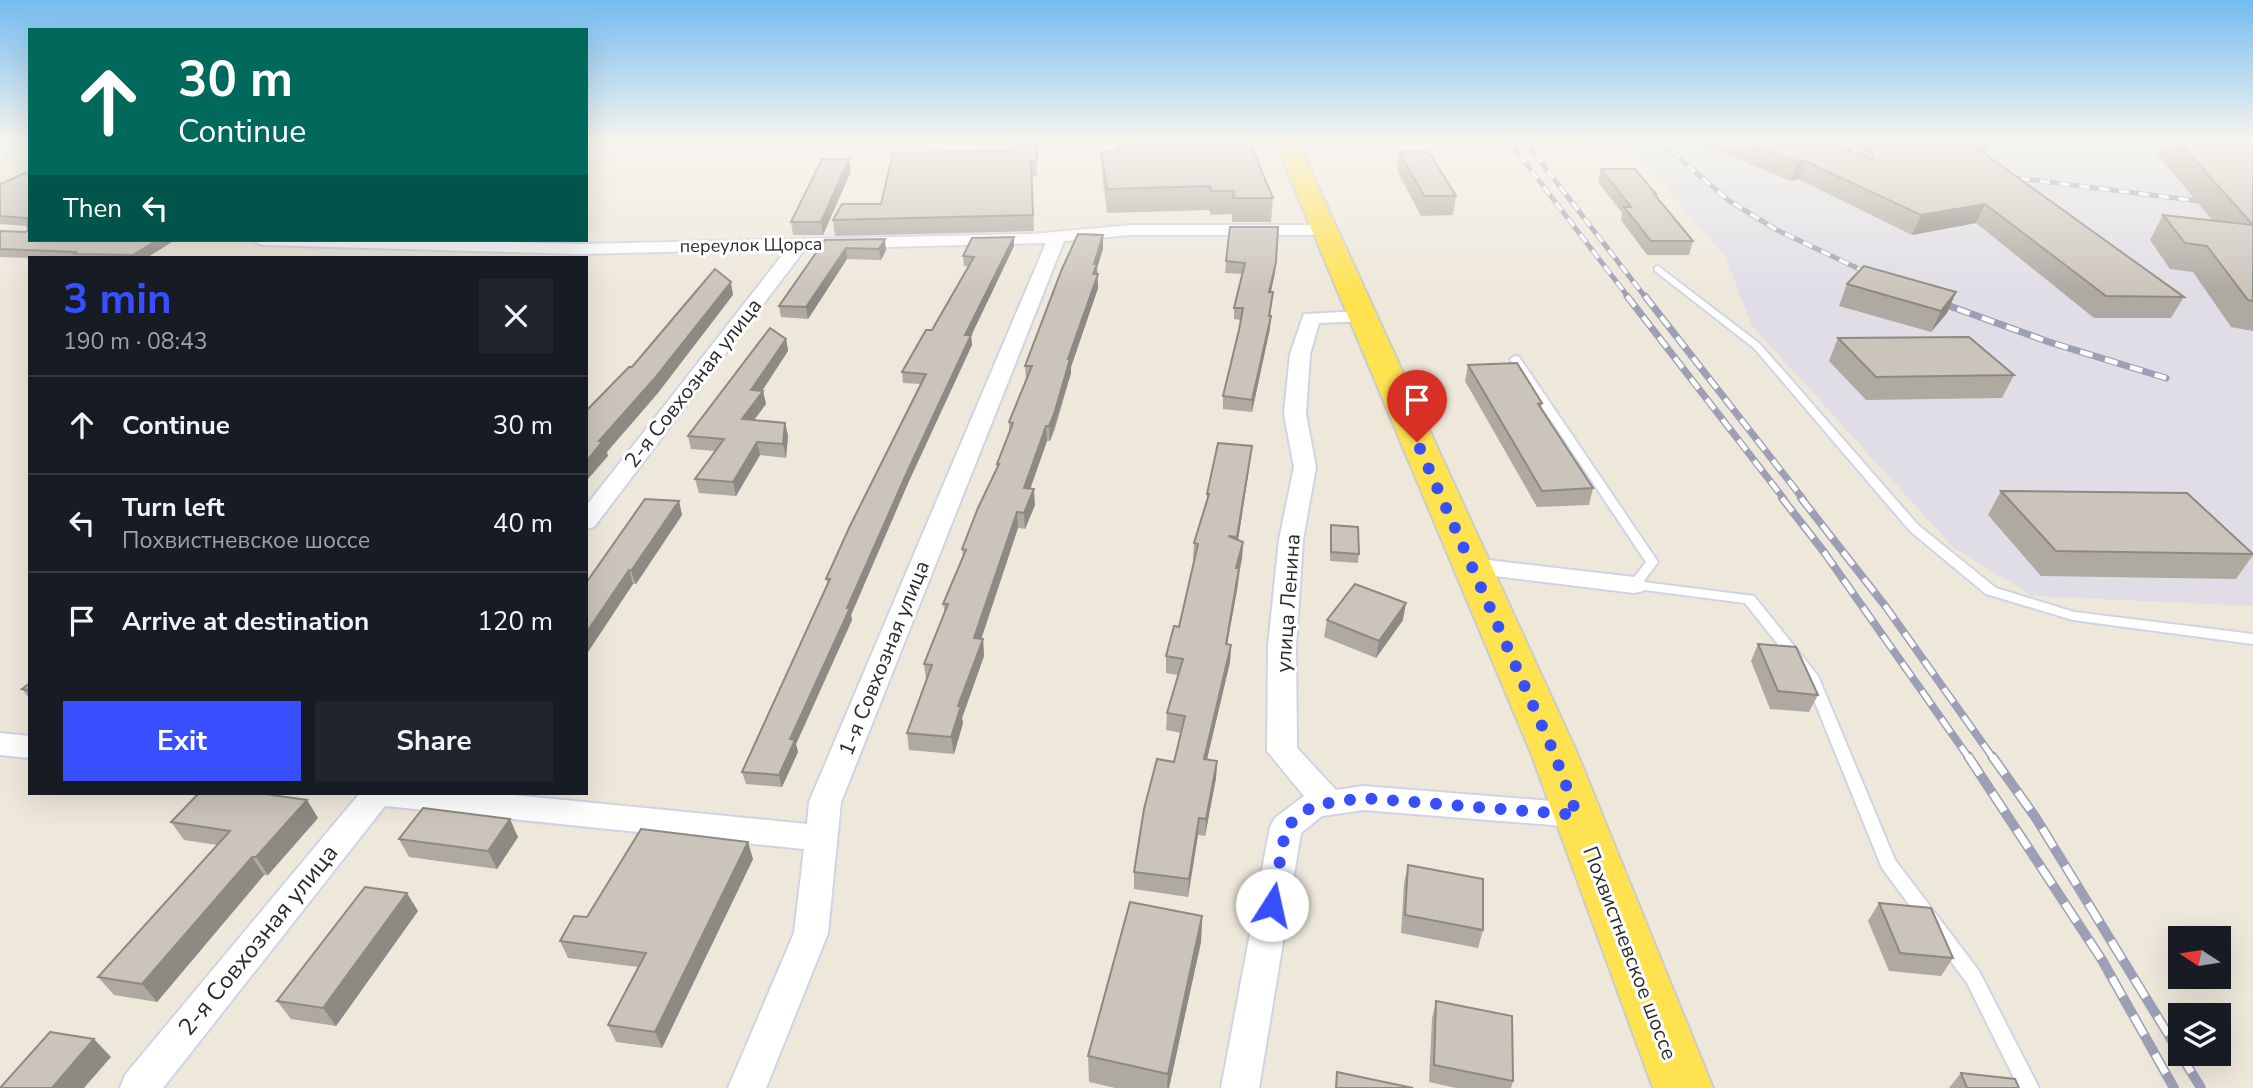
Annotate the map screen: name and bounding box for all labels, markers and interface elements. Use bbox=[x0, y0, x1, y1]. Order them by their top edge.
text: 30 m bbox=[178, 46, 293, 113]
icon: ahead bbox=[63, 56, 154, 147]
text: Continue bbox=[178, 110, 306, 153]
icon: left bbox=[136, 189, 174, 227]
text: Then bbox=[63, 191, 122, 226]
street label: переулок Щорса bbox=[679, 232, 823, 258]
text: 3 min bbox=[63, 271, 172, 328]
button: close bbox=[479, 279, 553, 353]
street label: 2-я Совхозная улица bbox=[618, 293, 768, 473]
text: 190 m · 08:43 bbox=[63, 326, 208, 357]
pin bbox=[1387, 370, 1447, 442]
icon: arrive bbox=[1398, 381, 1436, 419]
icon: ahead bbox=[63, 406, 101, 444]
text: Continue bbox=[122, 408, 230, 443]
text: 30 m bbox=[493, 408, 553, 443]
text: Turn left bbox=[122, 490, 225, 525]
icon: left bbox=[63, 504, 101, 542]
text: 40 m bbox=[493, 506, 553, 541]
text: Похвистневское шоссе bbox=[122, 525, 370, 556]
street label: улица Ленина bbox=[1269, 533, 1307, 673]
street label: 1-я Совхозная улица bbox=[832, 556, 936, 760]
icon: arrive bbox=[63, 602, 101, 640]
text: Arrive at destination bbox=[122, 604, 369, 639]
text: 120 m bbox=[477, 604, 553, 639]
button: Exit bbox=[63, 701, 301, 781]
button: Share bbox=[315, 701, 553, 781]
street label: 2-я Совхозная улица bbox=[171, 838, 345, 1042]
street label: Похвистневское шоссе bbox=[1576, 842, 1684, 1064]
position arrow bbox=[1235, 868, 1309, 942]
north arrow bbox=[2168, 926, 2231, 989]
map controls bbox=[2168, 926, 2231, 1066]
button: layers bbox=[2168, 1003, 2231, 1066]

